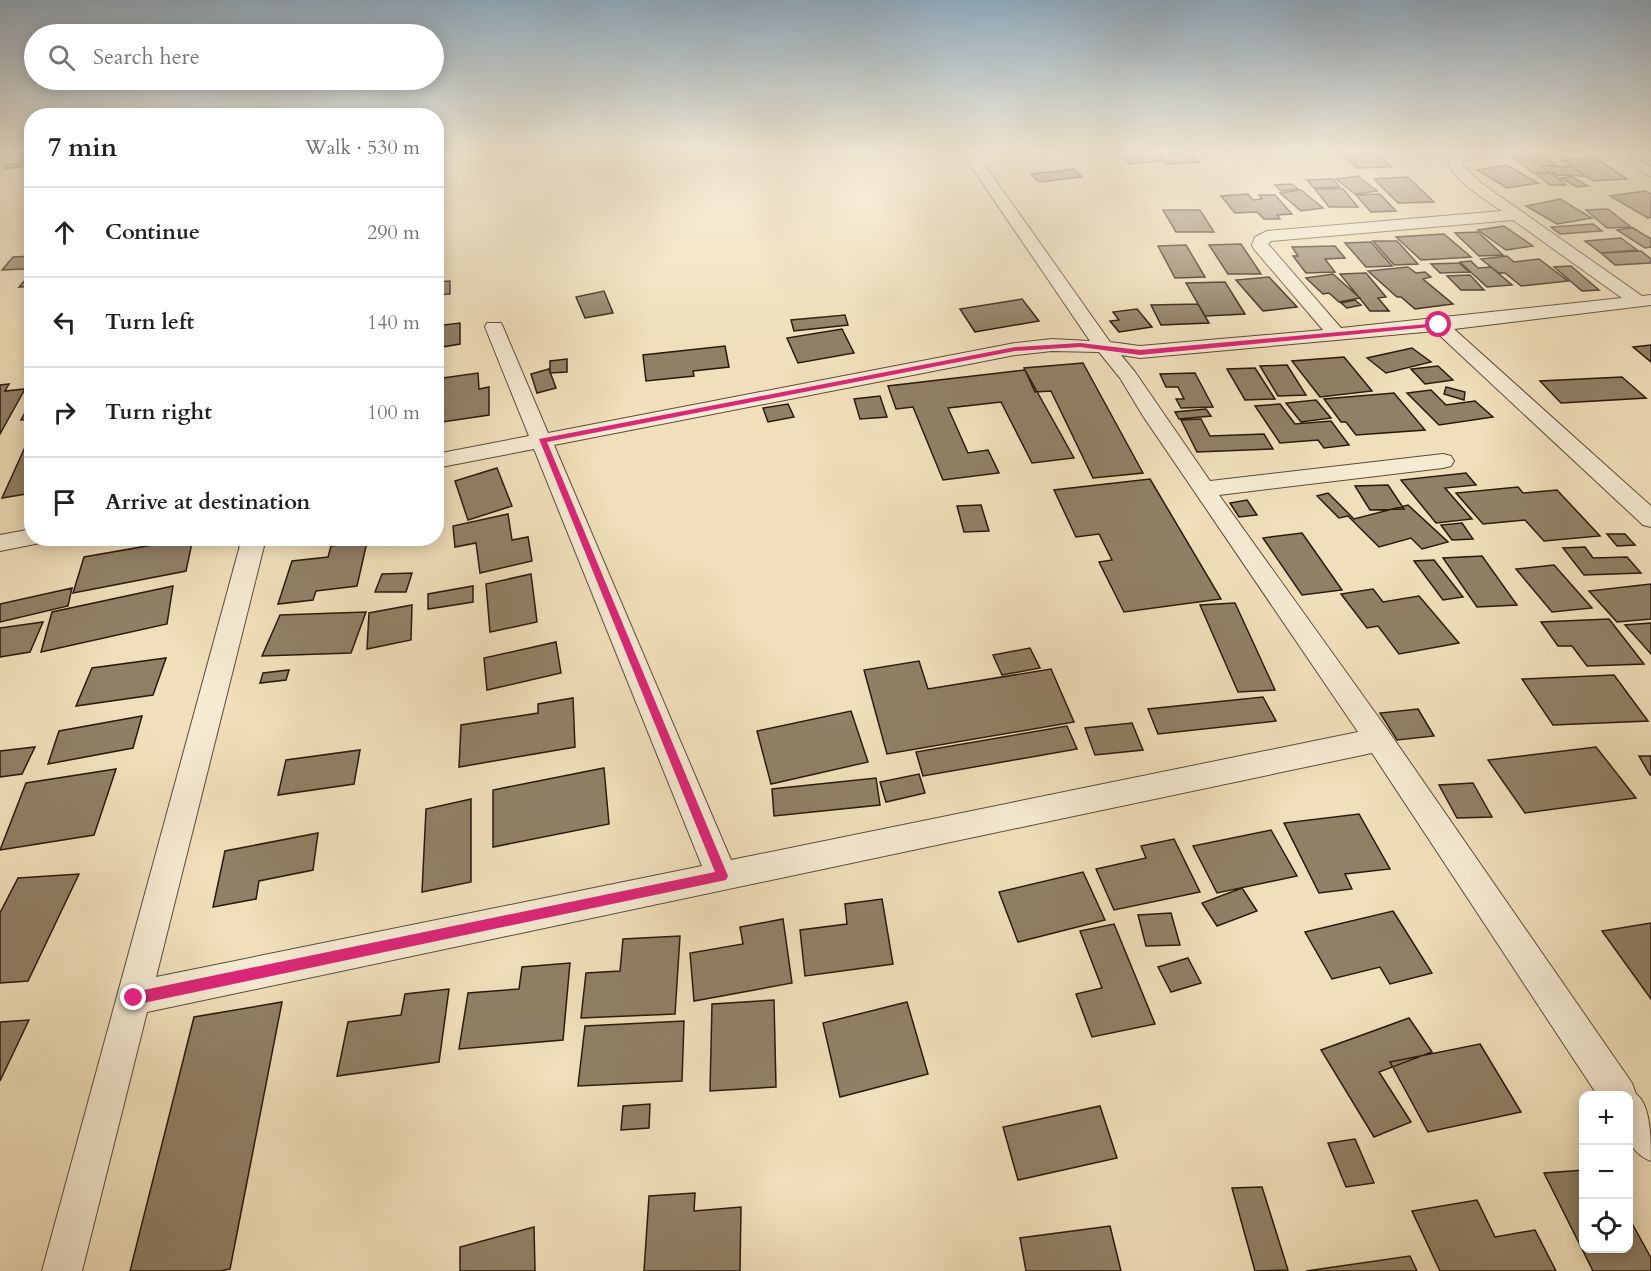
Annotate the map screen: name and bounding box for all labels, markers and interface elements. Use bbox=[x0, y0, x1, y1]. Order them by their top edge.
search box bbox=[24, 24, 444, 90]
icon: search bbox=[45, 41, 78, 74]
text: Search here bbox=[93, 42, 200, 72]
text: 7 min bbox=[48, 130, 117, 165]
text: Walk · 530 m bbox=[305, 134, 420, 161]
icon: ahead bbox=[48, 216, 81, 249]
text: Continue bbox=[105, 217, 200, 247]
text: 290 m bbox=[367, 219, 420, 246]
icon: left bbox=[48, 306, 81, 339]
text: Turn left bbox=[105, 307, 194, 337]
text: 140 m bbox=[367, 309, 420, 336]
route start bbox=[1425, 311, 1451, 337]
icon: right bbox=[48, 396, 81, 429]
text: Turn right bbox=[105, 397, 212, 427]
text: 100 m bbox=[367, 399, 420, 426]
icon: arrive bbox=[48, 486, 81, 519]
text: Arrive at destination bbox=[105, 487, 310, 517]
route end bbox=[120, 984, 146, 1010]
map controls bbox=[1579, 1091, 1633, 1253]
button: + bbox=[1579, 1091, 1633, 1145]
button: − bbox=[1579, 1145, 1633, 1199]
button: locate bbox=[1579, 1199, 1633, 1253]

